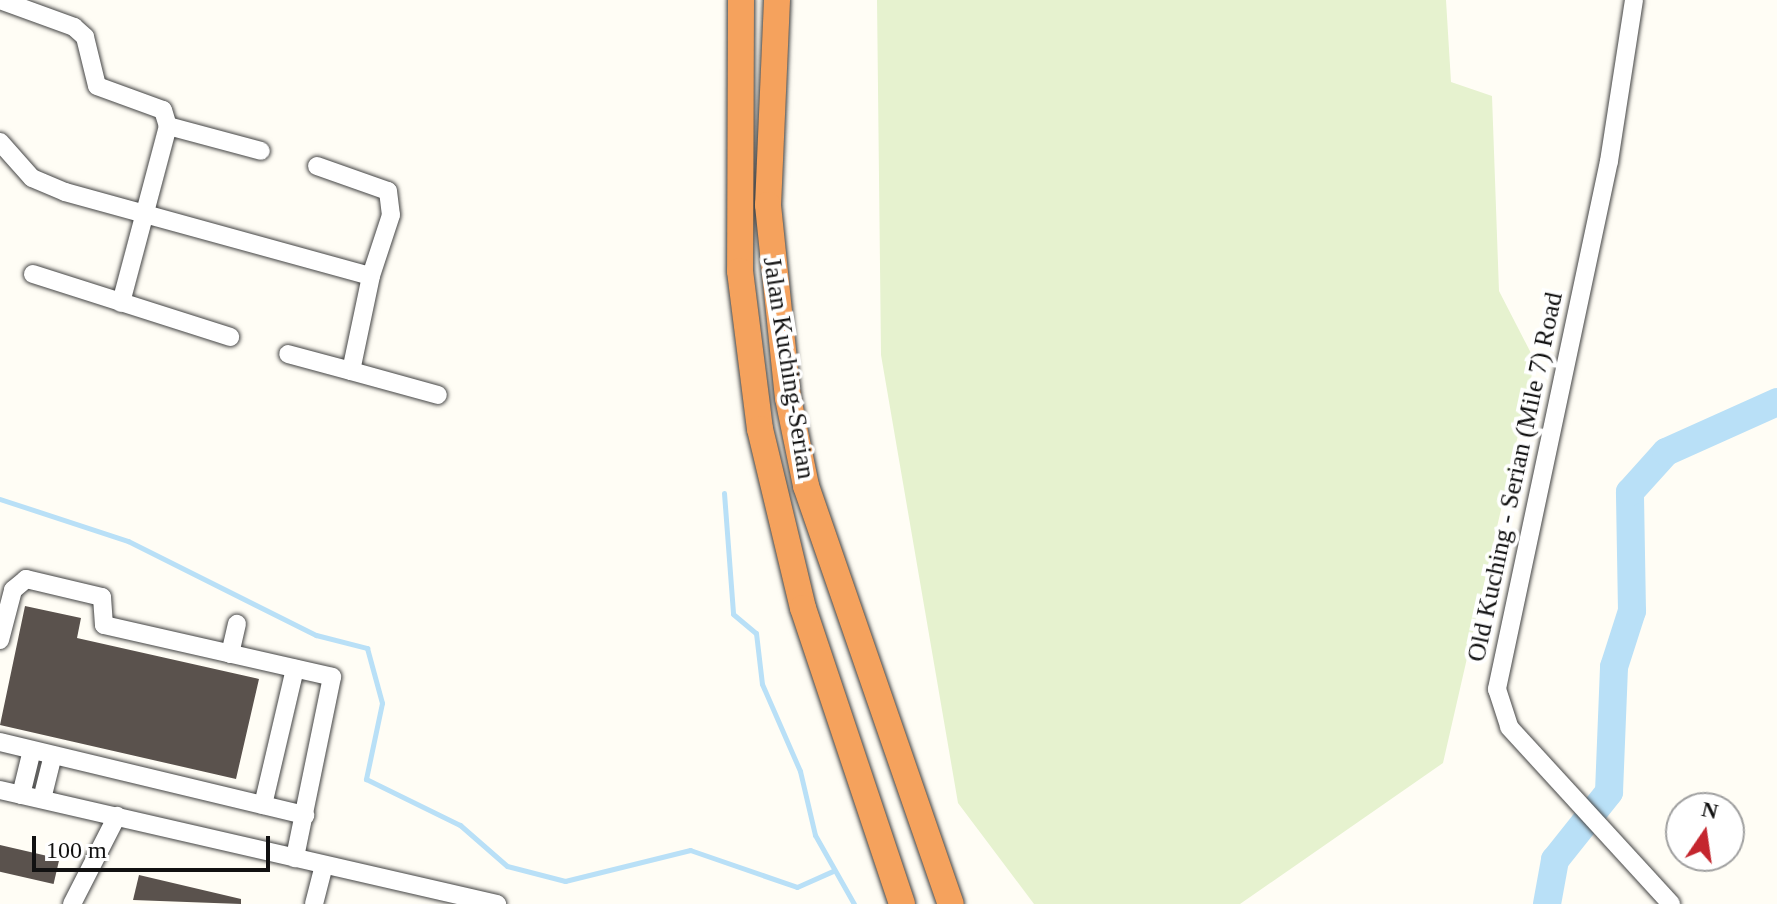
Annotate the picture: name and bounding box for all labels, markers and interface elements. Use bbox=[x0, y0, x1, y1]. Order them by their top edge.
street label: Jalan Kuching-Serian bbox=[756, 255, 822, 481]
street label: Old Kuching - Serian (Mile 7) Road bbox=[1461, 289, 1569, 665]
north arrow bbox=[1665, 792, 1745, 872]
text: N bbox=[1700, 796, 1721, 824]
scale bar bbox=[36, 820, 274, 870]
text: 100 m bbox=[46, 837, 107, 863]

